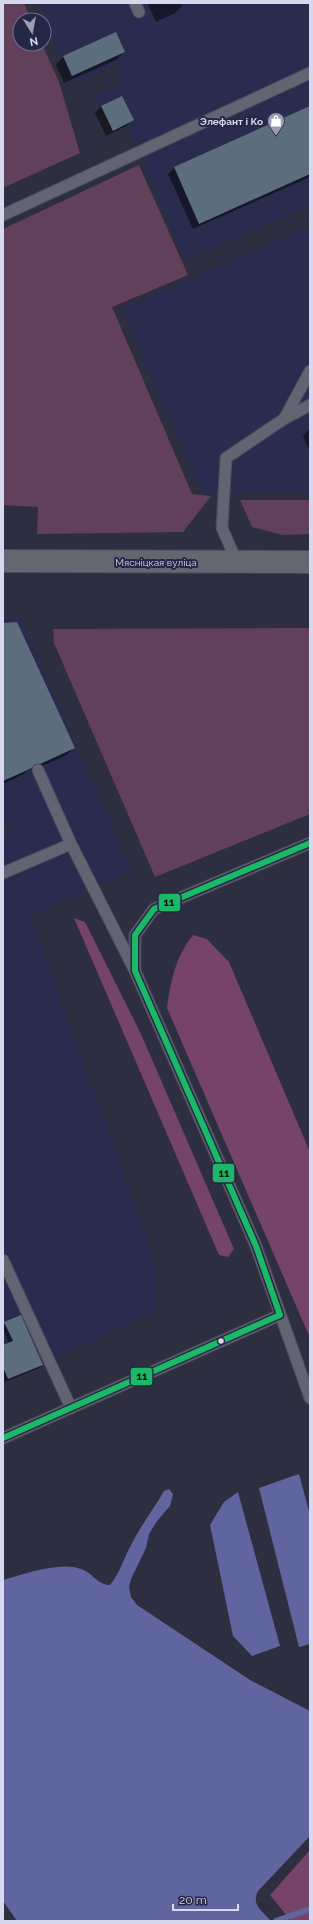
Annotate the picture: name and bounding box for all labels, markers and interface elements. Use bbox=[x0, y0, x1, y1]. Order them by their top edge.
north arrow bbox=[12, 12, 52, 52]
text: N bbox=[28, 34, 39, 49]
shop icon: Элефант і Ко bbox=[266, 111, 286, 136]
place label: Элефант і Ко bbox=[200, 116, 263, 127]
street label: Мясніцкая вуліца bbox=[115, 557, 197, 568]
line badge: 11 bbox=[158, 893, 181, 912]
text: 11 bbox=[164, 896, 175, 909]
line badge: 11 bbox=[212, 1163, 235, 1183]
text: 11 bbox=[219, 1167, 230, 1180]
unlabelled marker bbox=[216, 1336, 226, 1346]
line badge: 11 bbox=[130, 1367, 153, 1386]
text: 11 bbox=[137, 1370, 148, 1383]
scale bar bbox=[173, 1886, 238, 1912]
text: 20 m bbox=[179, 1893, 207, 1907]

